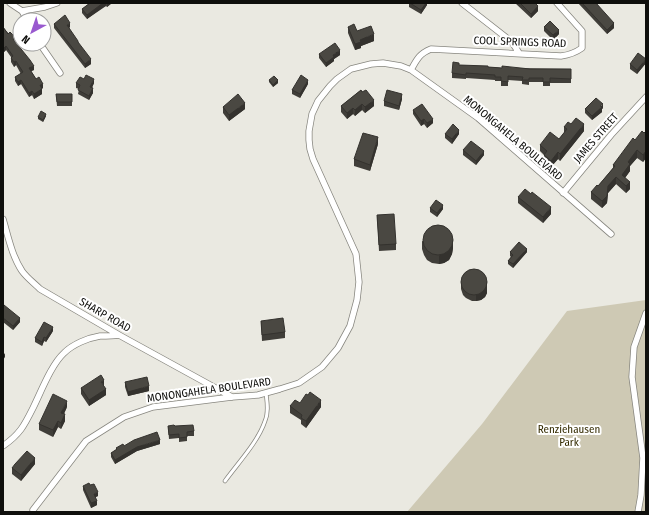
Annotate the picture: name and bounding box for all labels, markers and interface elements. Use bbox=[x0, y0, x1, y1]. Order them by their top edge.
north arrow bbox=[12, 12, 52, 52]
text: N bbox=[19, 32, 33, 46]
street label: COOL SPRINGS ROAD bbox=[473, 34, 567, 50]
street label: MONONGAHELA BOULEVARD bbox=[461, 93, 565, 183]
street label: JAMES STREET bbox=[571, 110, 622, 165]
street label: SHARP ROAD bbox=[77, 295, 133, 335]
street label: MONONGAHELA BOULEVARD bbox=[146, 375, 272, 405]
park label: Renziehausen Park bbox=[538, 423, 600, 449]

